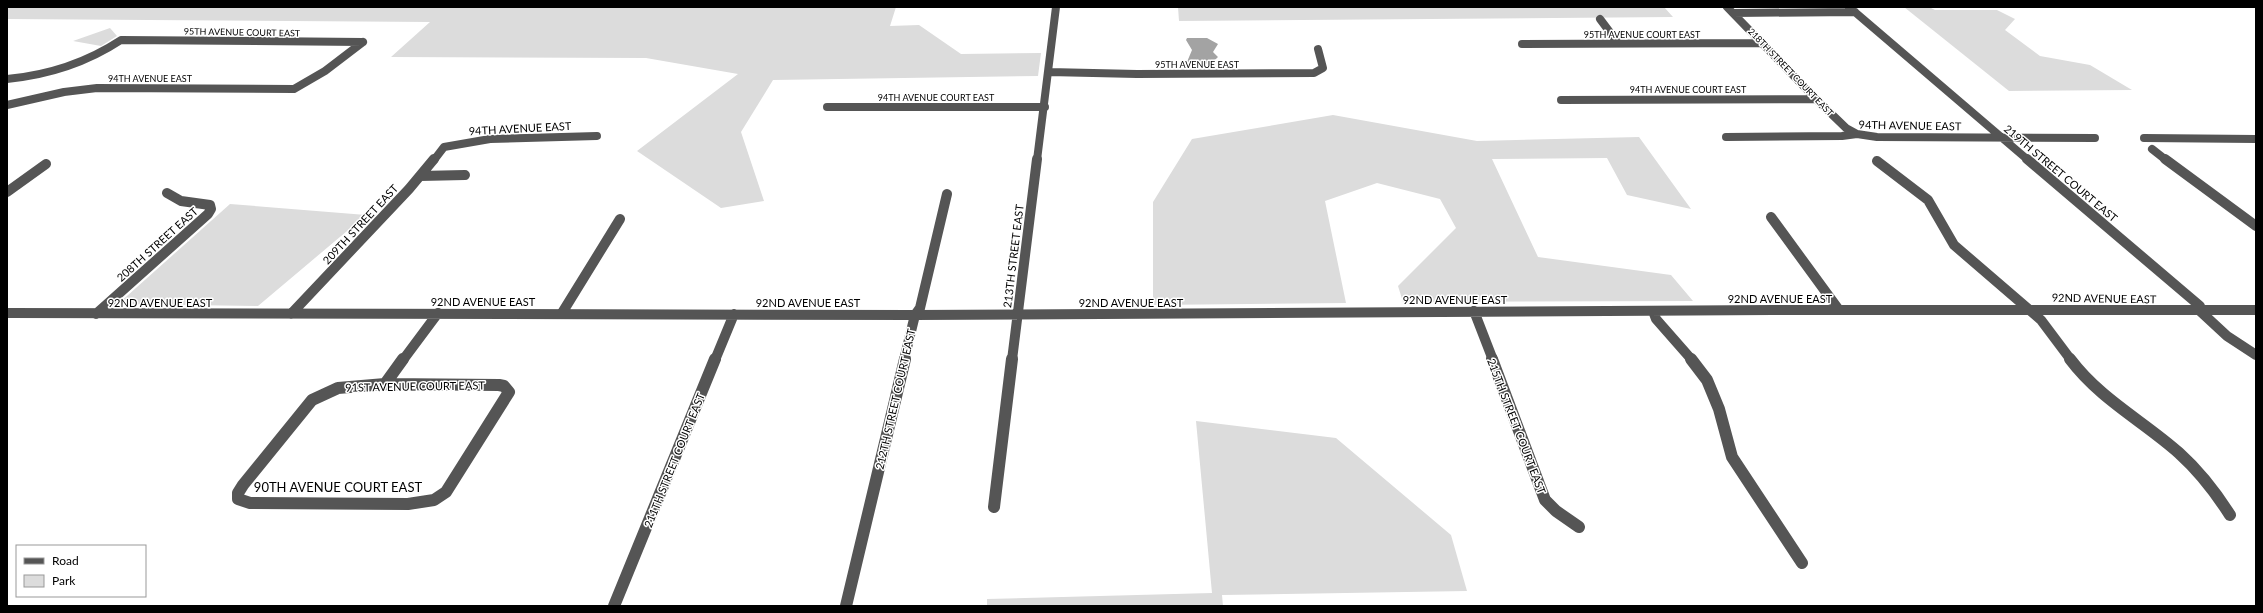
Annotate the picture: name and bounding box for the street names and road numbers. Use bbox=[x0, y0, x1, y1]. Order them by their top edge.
street label: 95TH AVENUE COURT EAST bbox=[184, 25, 301, 39]
street label: 218TH STREET COURT EAST bbox=[1746, 26, 1836, 119]
street label: 95TH AVENUE COURT EAST bbox=[1584, 29, 1701, 40]
street label: 95TH AVENUE EAST bbox=[1155, 59, 1240, 70]
street label: 94TH AVENUE EAST bbox=[108, 73, 193, 84]
street label: 94TH AVENUE COURT EAST bbox=[1630, 84, 1747, 95]
street label: 94TH AVENUE COURT EAST bbox=[878, 92, 995, 103]
street label: 94TH AVENUE EAST bbox=[1859, 118, 1962, 132]
street label: 94TH AVENUE EAST bbox=[468, 119, 572, 137]
street label: 219TH STREET COURT EAST bbox=[2002, 122, 2121, 225]
street label: 209TH STREET EAST bbox=[320, 181, 401, 267]
street label: 213TH STREET EAST bbox=[1000, 203, 1026, 308]
street label: 208TH STREET EAST bbox=[114, 204, 200, 284]
street label: 92ND AVENUE EAST bbox=[2052, 291, 2157, 305]
street label: 92ND AVENUE EAST bbox=[1728, 292, 1833, 305]
street label: 92ND AVENUE EAST bbox=[1403, 293, 1508, 306]
street label: 92ND AVENUE EAST bbox=[431, 295, 536, 308]
street label: 92ND AVENUE EAST bbox=[108, 296, 213, 309]
street label: 92ND AVENUE EAST bbox=[756, 296, 861, 309]
street label: 92ND AVENUE EAST bbox=[1079, 296, 1184, 309]
street label: 212TH STREET COURT EAST bbox=[872, 327, 918, 471]
street label: 215TH STREET COURT EAST bbox=[1485, 357, 1549, 496]
street label: 91ST AVENUE COURT EAST bbox=[345, 378, 485, 394]
street label: 211TH STREET COURT EAST bbox=[641, 390, 707, 529]
street label: 90TH AVENUE COURT EAST bbox=[254, 479, 422, 495]

